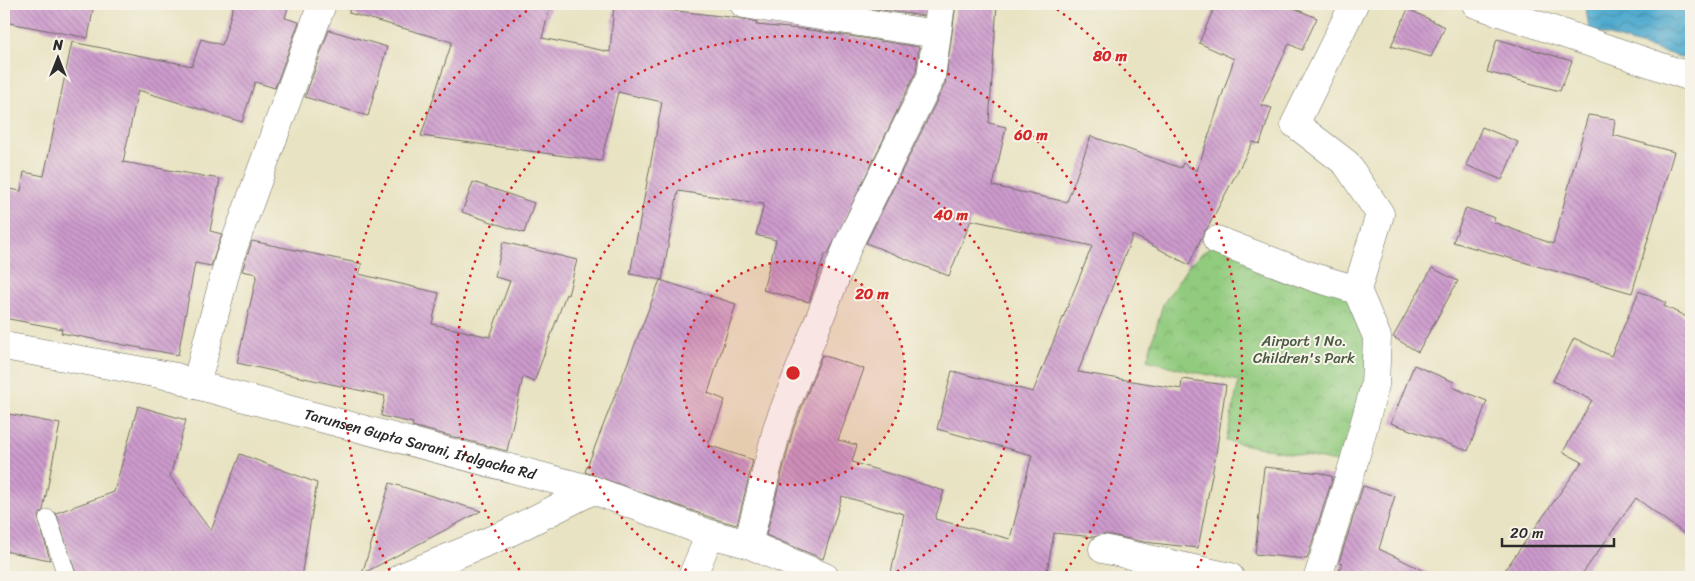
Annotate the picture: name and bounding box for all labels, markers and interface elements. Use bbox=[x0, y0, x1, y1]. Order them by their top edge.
north arrow bbox=[32, 32, 82, 82]
text: N bbox=[52, 33, 63, 58]
text: 80 m bbox=[1092, 43, 1127, 69]
text: 60 m bbox=[1013, 122, 1048, 148]
text: 40 m bbox=[933, 202, 969, 228]
text: 20 m bbox=[854, 281, 889, 307]
park label: Airport 1 No. Children's Park bbox=[1253, 328, 1355, 371]
centre of rings bbox=[784, 364, 802, 382]
street label: Tarunsen Gupta Sarani, Italgacha Rd bbox=[301, 401, 540, 488]
scale bar bbox=[1502, 516, 1615, 548]
text: 20 m bbox=[1510, 520, 1544, 546]

